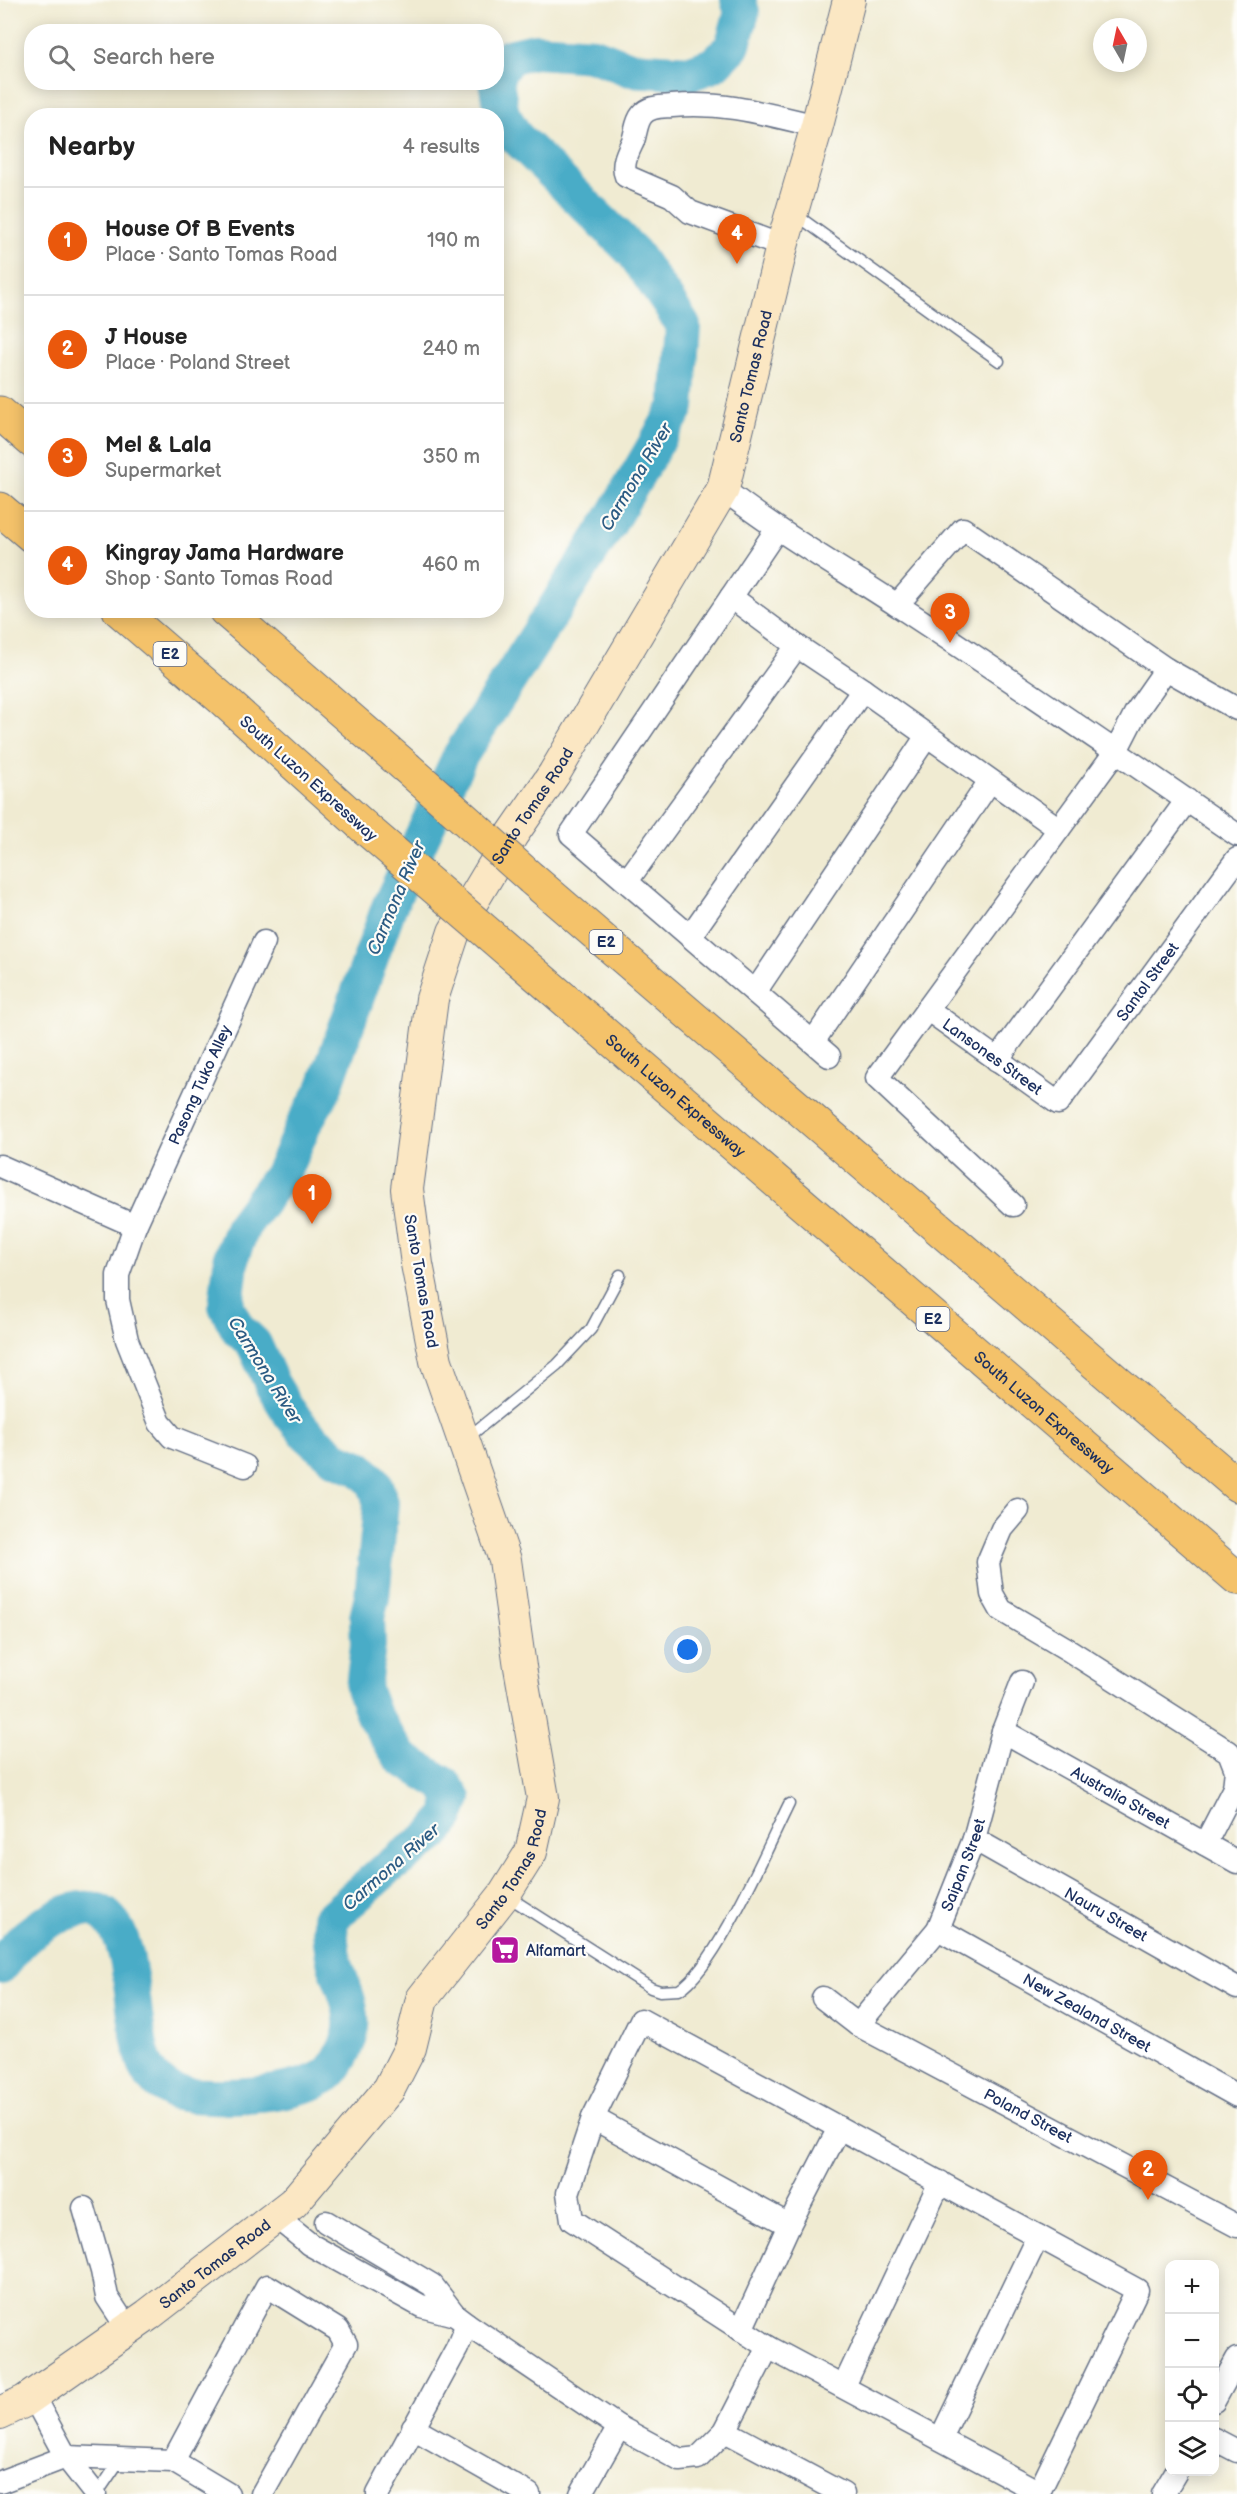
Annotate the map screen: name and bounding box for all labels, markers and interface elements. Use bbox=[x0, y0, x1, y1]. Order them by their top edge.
north arrow bbox=[1093, 18, 1147, 72]
search box bbox=[24, 24, 504, 90]
icon: search bbox=[45, 41, 78, 74]
text: Search here bbox=[93, 44, 215, 71]
text: Nearby bbox=[48, 132, 135, 163]
text: 4 results bbox=[402, 135, 480, 159]
pin: 4 bbox=[718, 214, 756, 264]
text: House Of B Events bbox=[105, 216, 295, 243]
text: 1 bbox=[63, 229, 72, 253]
text: 190 m bbox=[427, 229, 480, 253]
text: Place · Santo Tomas Road bbox=[105, 243, 338, 267]
street label: Santo Tomas Road bbox=[727, 308, 777, 445]
text: J House bbox=[105, 324, 188, 351]
text: 2 bbox=[62, 337, 73, 361]
text: 240 m bbox=[423, 337, 480, 361]
text: Place · Poland Street bbox=[105, 351, 290, 375]
water label: Carmona River bbox=[596, 418, 678, 535]
text: Mel & Lala bbox=[105, 432, 212, 459]
text: 3 bbox=[62, 445, 73, 469]
text: 350 m bbox=[423, 445, 480, 469]
text: Supermarket bbox=[105, 459, 221, 483]
text: Kingray Jama Hardware bbox=[105, 540, 344, 567]
text: 4 bbox=[62, 553, 73, 577]
text: 460 m bbox=[422, 553, 480, 577]
text: Shop · Santo Tomas Road bbox=[105, 567, 333, 591]
pin: 3 bbox=[930, 594, 970, 643]
road number: E2 bbox=[154, 642, 186, 666]
street label: South Luzon Expressway bbox=[235, 712, 381, 846]
street label: Santo Tomas Road bbox=[489, 745, 578, 868]
water label: Carmona River bbox=[363, 837, 430, 958]
road number: E2 bbox=[590, 930, 622, 954]
street label: Santol Street bbox=[1113, 939, 1184, 1025]
street label: Lansones Street bbox=[938, 1015, 1046, 1100]
street label: Pasong Tuko Alley bbox=[165, 1022, 236, 1148]
street label: South Luzon Expressway bbox=[601, 1031, 749, 1162]
pin: 1 bbox=[292, 1174, 332, 1224]
street label: Santo Tomas Road bbox=[399, 1213, 442, 1350]
road number: E2 bbox=[916, 1307, 950, 1331]
water label: Carmona River bbox=[223, 1313, 307, 1429]
street label: South Luzon Expressway bbox=[969, 1348, 1118, 1479]
your location bbox=[673, 1635, 702, 1664]
street label: Australia Street bbox=[1067, 1763, 1173, 1834]
street label: Santo Tomas Road bbox=[472, 1807, 551, 1934]
street label: Saipan Street bbox=[938, 1817, 990, 1914]
water label: Carmona River bbox=[339, 1819, 445, 1915]
street label: Nauru Street bbox=[1060, 1884, 1151, 1946]
supermarket icon: Alfamart bbox=[489, 1934, 521, 1966]
place label: Alfamart bbox=[526, 1942, 586, 1961]
street label: New Zealand Street bbox=[1019, 1970, 1154, 2057]
street label: Poland Street bbox=[980, 2085, 1075, 2148]
pin: 2 bbox=[1128, 2150, 1168, 2200]
street label: Santo Tomas Road bbox=[156, 2216, 275, 2314]
map controls bbox=[1165, 2260, 1219, 2476]
button: + bbox=[1165, 2260, 1219, 2314]
button: − bbox=[1165, 2314, 1219, 2368]
button: locate bbox=[1165, 2368, 1219, 2422]
button: layers bbox=[1165, 2422, 1219, 2476]

